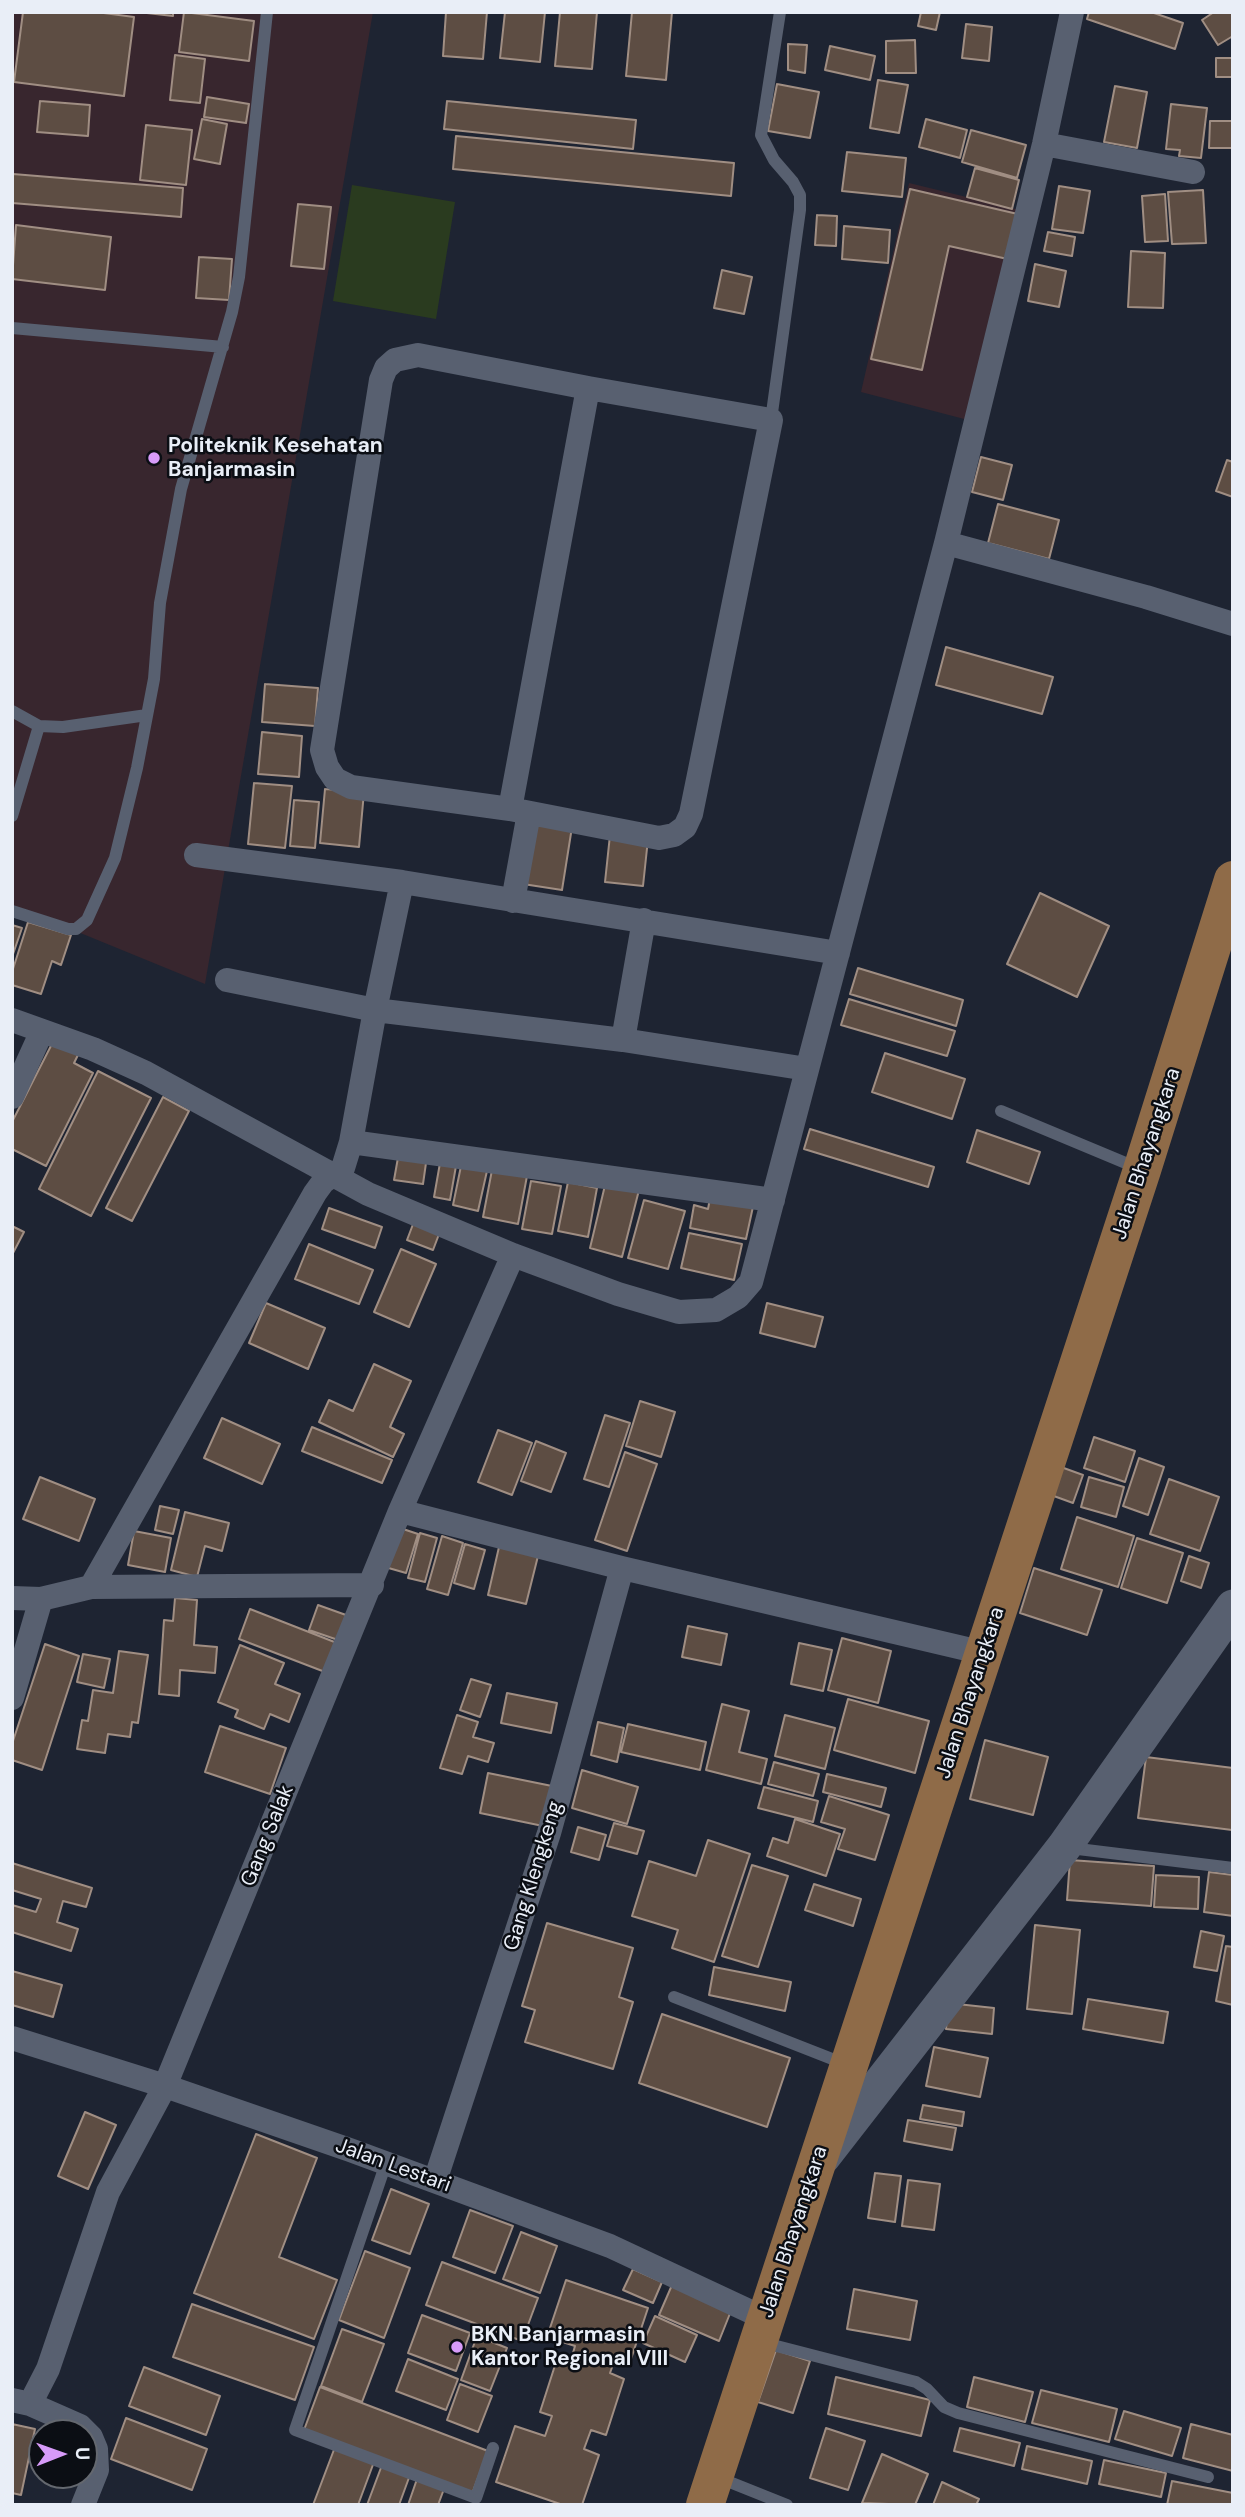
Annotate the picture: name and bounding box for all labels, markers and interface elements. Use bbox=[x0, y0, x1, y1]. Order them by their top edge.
place label: Politeknik Kesehatan Banjarmasin bbox=[168, 433, 383, 483]
marker: Politeknik Kesehatan Banjarmasin bbox=[146, 450, 162, 466]
street label: Jalan Bhayangkara bbox=[1107, 1065, 1187, 1243]
street label: Jalan Bhayangkara bbox=[931, 1604, 1011, 1782]
street label: Gang Salak bbox=[236, 1782, 300, 1890]
street label: Gang Klengkeng bbox=[499, 1798, 569, 1954]
street label: Jalan Lestari bbox=[332, 2134, 454, 2198]
street label: Jalan Bhayangkara bbox=[754, 2143, 834, 2321]
place label: BKN Banjarmasin Kantor Regional VIII bbox=[471, 2322, 668, 2372]
marker: BKN Banjarmasin Kantor Regional VIII bbox=[449, 2339, 465, 2355]
north arrow bbox=[28, 2419, 98, 2489]
text: U bbox=[70, 2447, 95, 2460]

